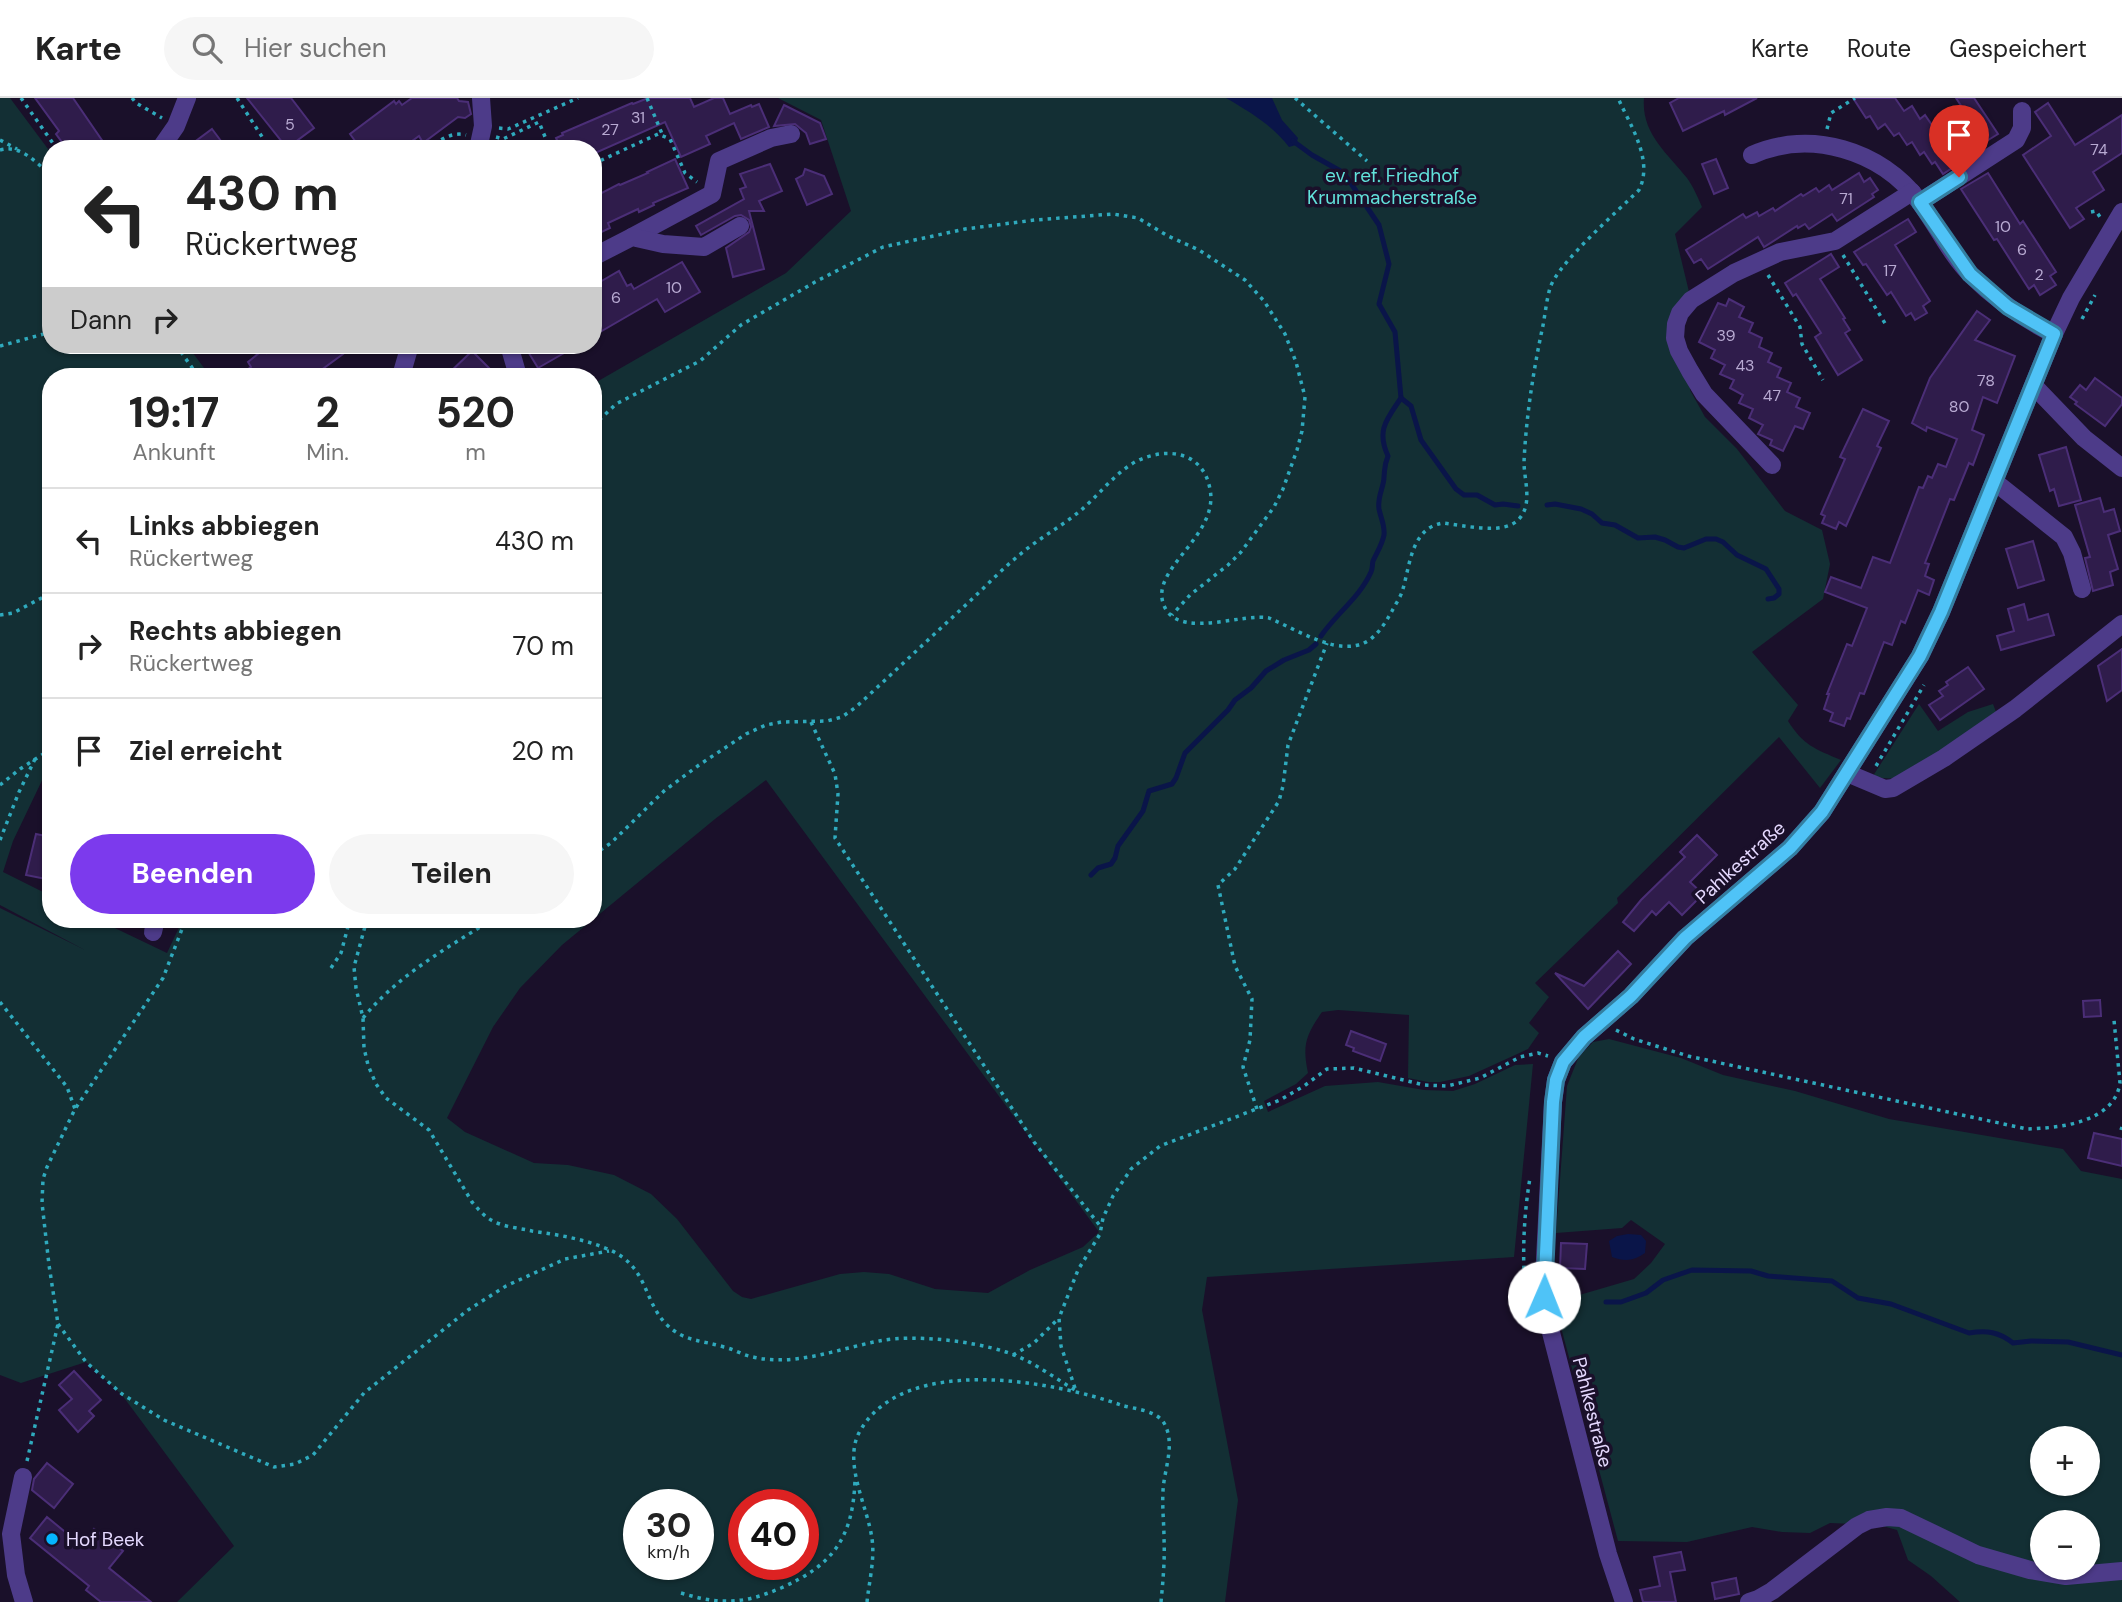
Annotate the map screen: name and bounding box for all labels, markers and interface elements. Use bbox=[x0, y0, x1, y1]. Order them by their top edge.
search box bbox=[164, 17, 654, 80]
text: Karte bbox=[35, 27, 122, 70]
icon: search bbox=[188, 29, 226, 67]
text: Hier suchen bbox=[244, 31, 387, 65]
text: Karte bbox=[1751, 33, 1809, 64]
text: Route bbox=[1847, 33, 1911, 64]
text: Gespeichert bbox=[1949, 33, 2087, 64]
pin bbox=[1929, 105, 1989, 177]
house number: 31 bbox=[631, 107, 645, 128]
house number: 5 bbox=[285, 114, 295, 135]
icon: arrive bbox=[1940, 116, 1978, 154]
house number: 27 bbox=[601, 119, 619, 140]
house number: 74 bbox=[2090, 139, 2108, 160]
text: 430 m bbox=[185, 161, 339, 225]
park label: ev. ref. Friedhof Krummacherstraße bbox=[1307, 163, 1477, 210]
icon: left bbox=[70, 168, 161, 259]
house number: 71 bbox=[1839, 188, 1853, 209]
house number: 10 bbox=[1995, 216, 2011, 237]
text: Rückertweg bbox=[185, 223, 358, 265]
house number: 6 bbox=[2017, 239, 2027, 260]
house number: 17 bbox=[1883, 260, 1897, 281]
house number: 2 bbox=[2034, 264, 2044, 285]
house number: 10 bbox=[666, 277, 682, 298]
house number: 6 bbox=[611, 287, 621, 308]
icon: right bbox=[146, 301, 184, 339]
text: Dann bbox=[70, 303, 132, 337]
house number: 39 bbox=[1716, 325, 1736, 346]
house number: 43 bbox=[1735, 355, 1755, 376]
house number: 78 bbox=[1977, 370, 1995, 391]
text: 19:17 bbox=[129, 385, 219, 440]
text: 2 bbox=[315, 385, 340, 440]
text: 520 bbox=[436, 385, 515, 440]
house number: 47 bbox=[1763, 385, 1781, 406]
house number: 80 bbox=[1949, 396, 1969, 417]
text: Ankunft bbox=[132, 437, 216, 467]
text: Min. bbox=[306, 437, 349, 467]
text: m bbox=[465, 437, 486, 467]
text: Links abbiegen bbox=[129, 509, 319, 543]
icon: left bbox=[70, 522, 108, 560]
text: 430 m bbox=[495, 524, 574, 558]
text: Rückertweg bbox=[129, 543, 253, 573]
text: Rechts abbiegen bbox=[129, 614, 342, 648]
icon: right bbox=[70, 627, 108, 665]
text: 70 m bbox=[513, 629, 574, 663]
text: Rückertweg bbox=[129, 648, 253, 678]
icon: arrive bbox=[70, 732, 108, 770]
text: Ziel erreicht bbox=[129, 734, 282, 768]
text: 20 m bbox=[511, 734, 574, 768]
street label: Pahlkestraße bbox=[1690, 815, 1791, 909]
button: Beenden bbox=[70, 834, 315, 914]
button: Teilen bbox=[329, 834, 574, 914]
position arrow bbox=[1507, 1260, 1581, 1334]
street label: Pahlkestraße bbox=[1567, 1354, 1618, 1470]
map controls bbox=[2030, 1426, 2100, 1580]
button: + bbox=[2030, 1426, 2100, 1496]
speed limit sign: 40 bbox=[728, 1489, 819, 1580]
text: 30 bbox=[646, 1502, 691, 1548]
button: − bbox=[2030, 1510, 2100, 1580]
place label: Hof Beek bbox=[66, 1527, 145, 1552]
marker: Hof Beek bbox=[44, 1531, 60, 1547]
text: km/h bbox=[647, 1540, 690, 1564]

